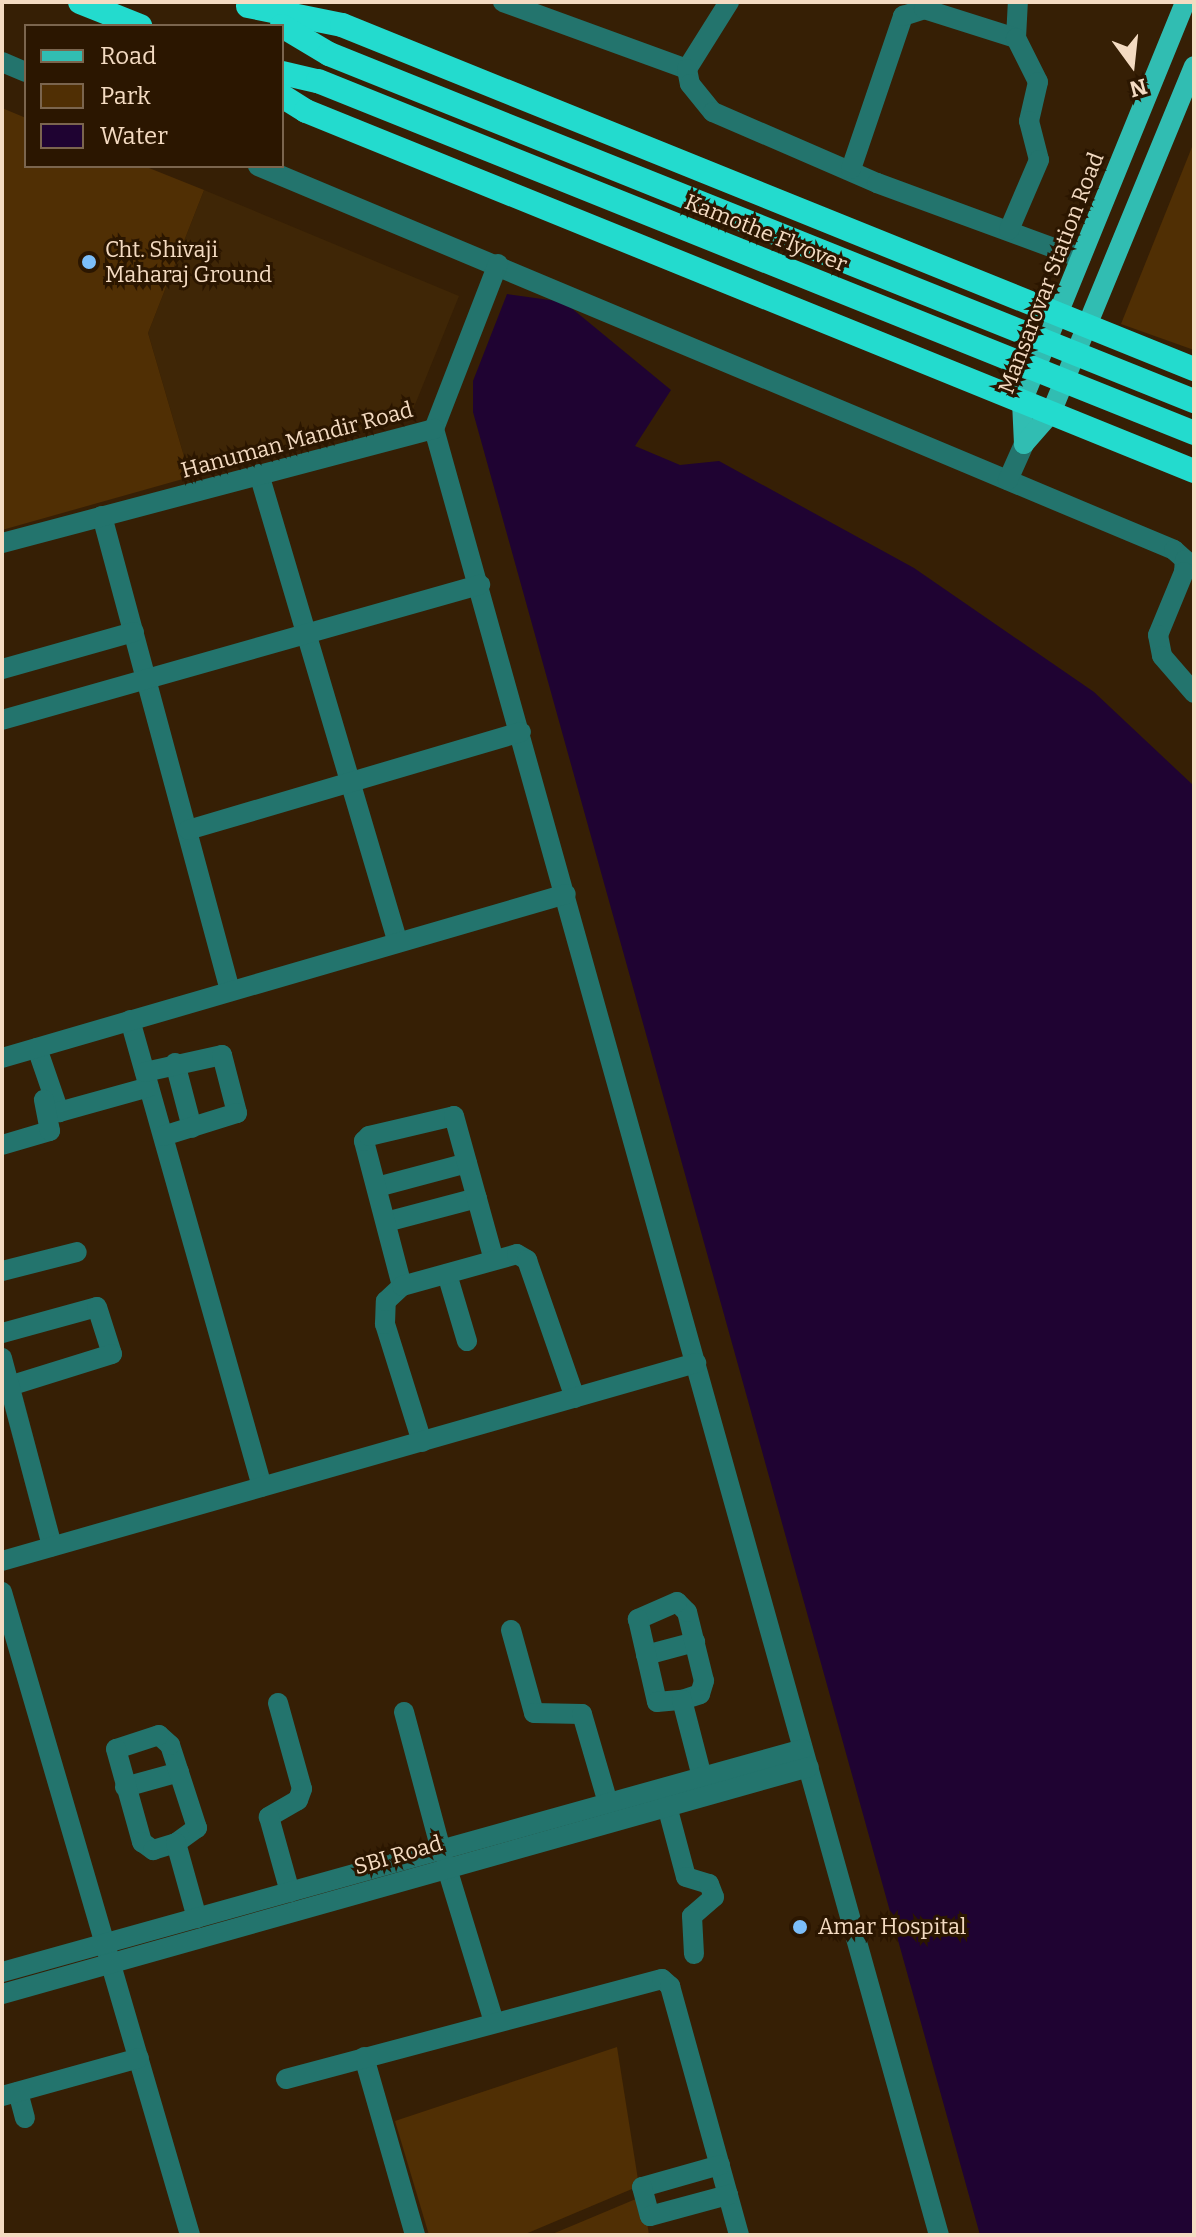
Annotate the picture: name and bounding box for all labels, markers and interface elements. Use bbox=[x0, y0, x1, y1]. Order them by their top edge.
legend bbox=[24, 24, 284, 168]
north arrow bbox=[1092, 24, 1172, 104]
text: Road bbox=[100, 42, 156, 70]
text: N bbox=[1127, 72, 1150, 103]
text: Park bbox=[100, 82, 151, 110]
text: Water bbox=[100, 122, 168, 150]
street label: Mansarovar Station Road bbox=[993, 149, 1109, 397]
street label: Kamothe Flyover bbox=[681, 188, 851, 278]
place label: Cht. Shivaji Maharaj Ground bbox=[105, 236, 272, 288]
marker: Cht. Shivaji Maharaj Ground bbox=[80, 253, 98, 271]
street label: Hanuman Mandir Road bbox=[178, 396, 416, 484]
street label: SBI Road bbox=[351, 1830, 445, 1880]
place label: Amar Hospital bbox=[818, 1914, 966, 1940]
marker: Amar Hospital bbox=[789, 1916, 811, 1938]

